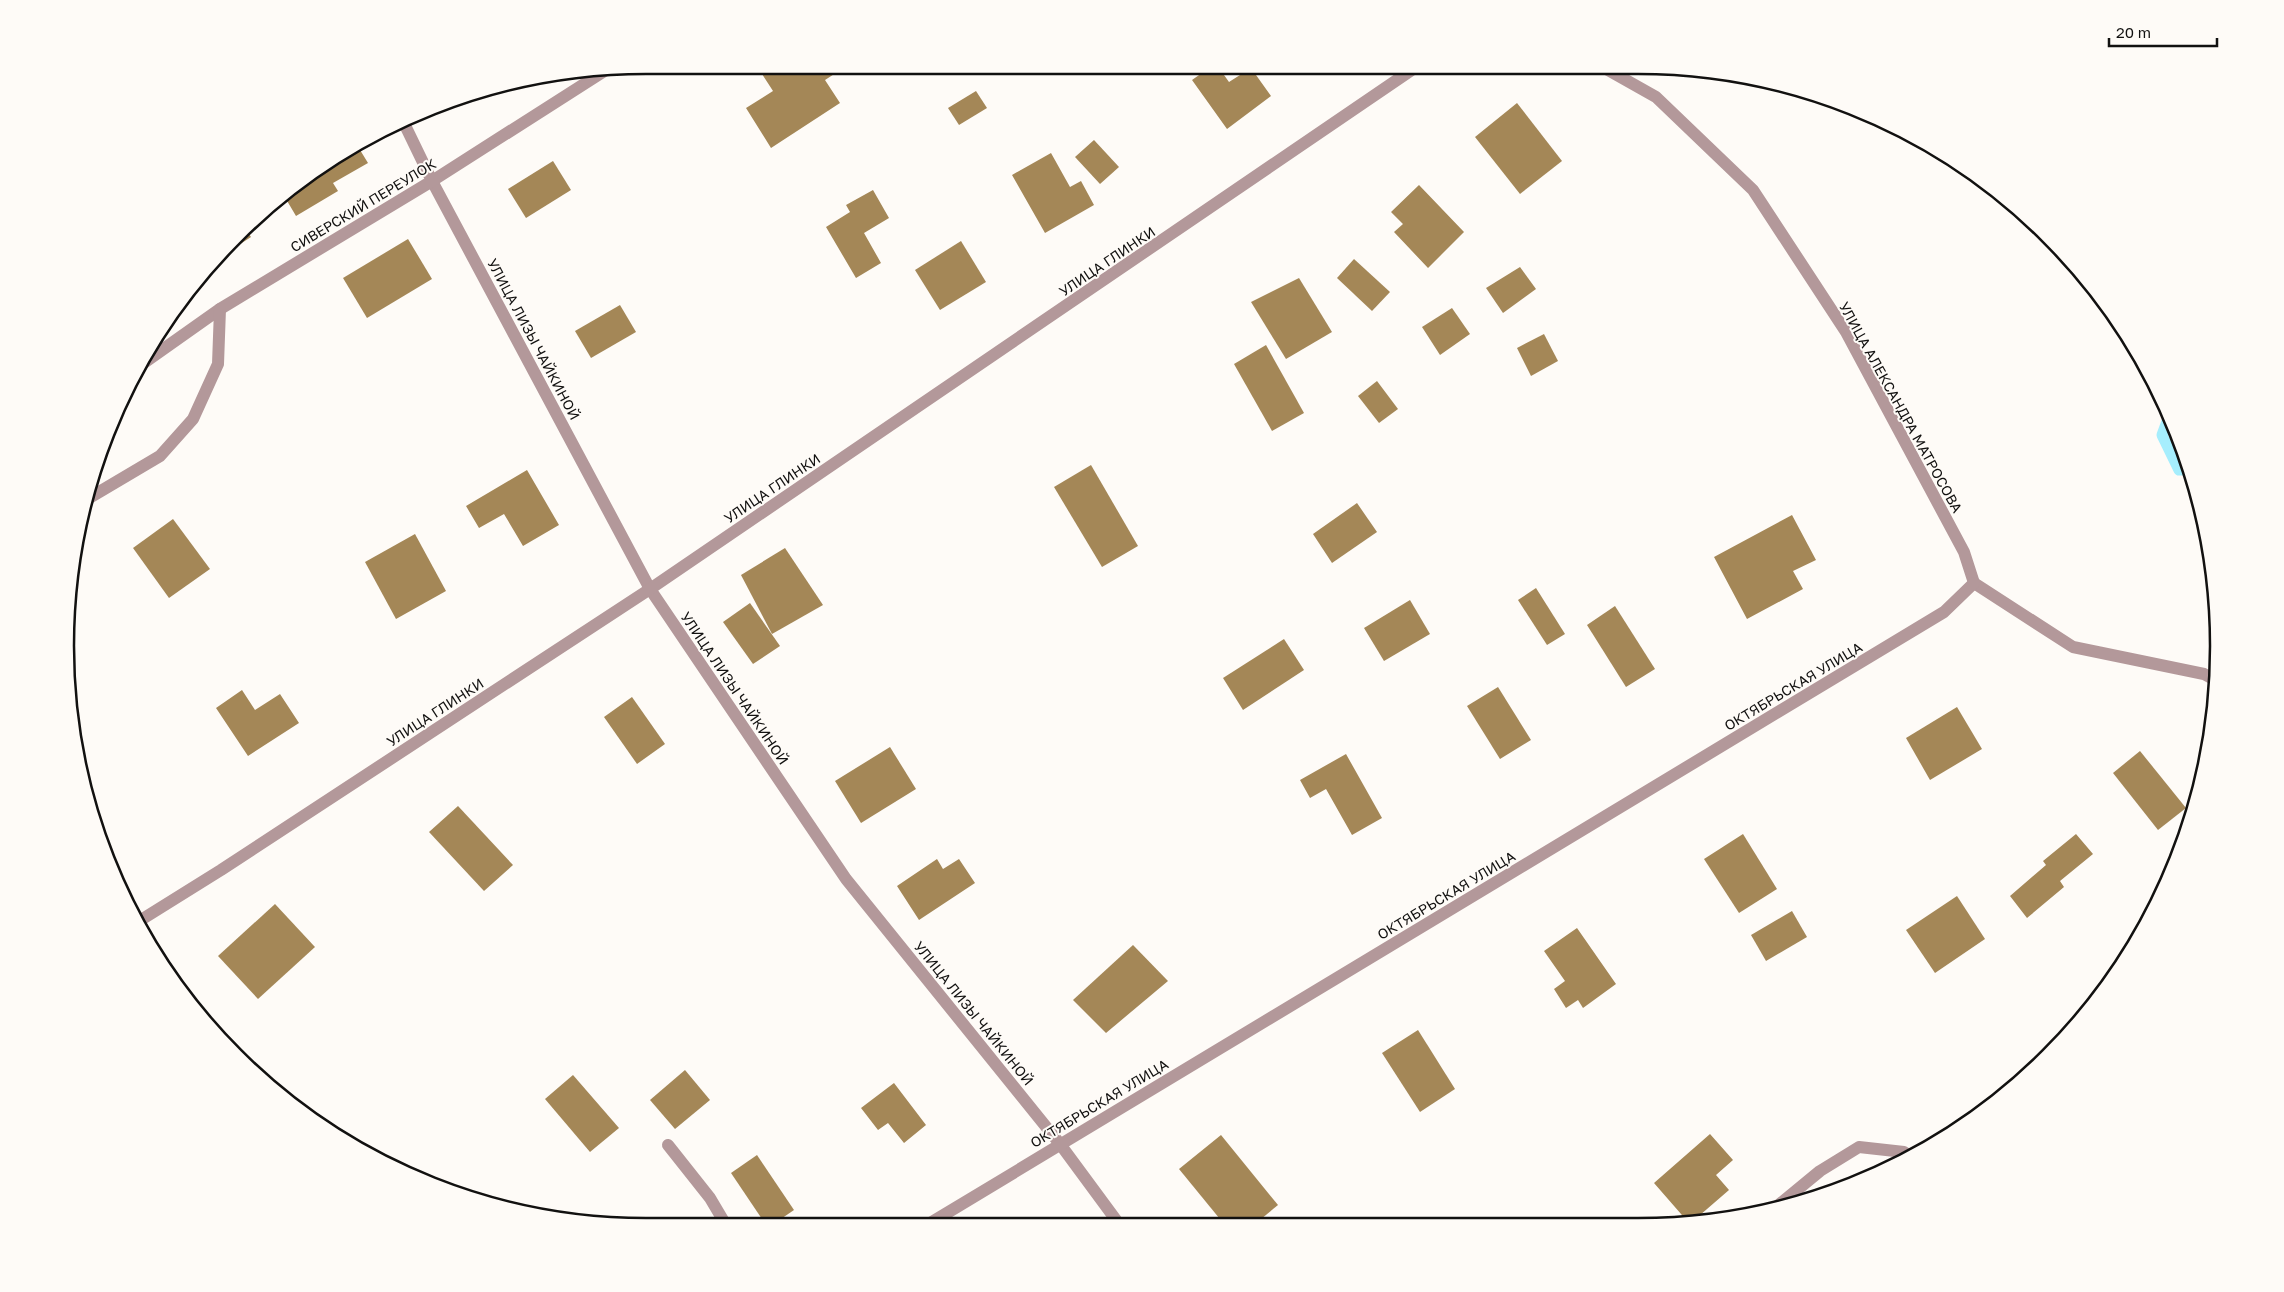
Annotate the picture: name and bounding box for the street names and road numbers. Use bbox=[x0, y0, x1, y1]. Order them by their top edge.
street label: СИВЕРСКИЙ ПЕРЕУЛОК bbox=[287, 155, 439, 255]
street label: УЛИЦА ГЛИНКИ bbox=[1056, 223, 1158, 299]
street label: УЛИЦА ЛИЗЫ ЧАЙКИНОЙ bbox=[484, 255, 584, 423]
street label: УЛИЦА АЛЕКСАНДРА МАТРОСОВА bbox=[1836, 299, 1966, 516]
street label: УЛИЦА ГЛИНКИ bbox=[721, 450, 823, 526]
street label: УЛИЦА ЛИЗЫ ЧАЙКИНОЙ bbox=[678, 609, 792, 767]
street label: ОКТЯБРЬСКАЯ УЛИЦА bbox=[1721, 638, 1865, 734]
street label: УЛИЦА ГЛИНКИ bbox=[383, 674, 487, 750]
street label: ОКТЯБРЬСКАЯ УЛИЦА bbox=[1374, 847, 1518, 943]
street label: УЛИЦА ЛИЗЫ ЧАЙКИНОЙ bbox=[911, 938, 1037, 1088]
street label: ОКТЯБРЬСКАЯ УЛИЦА bbox=[1027, 1055, 1171, 1151]

